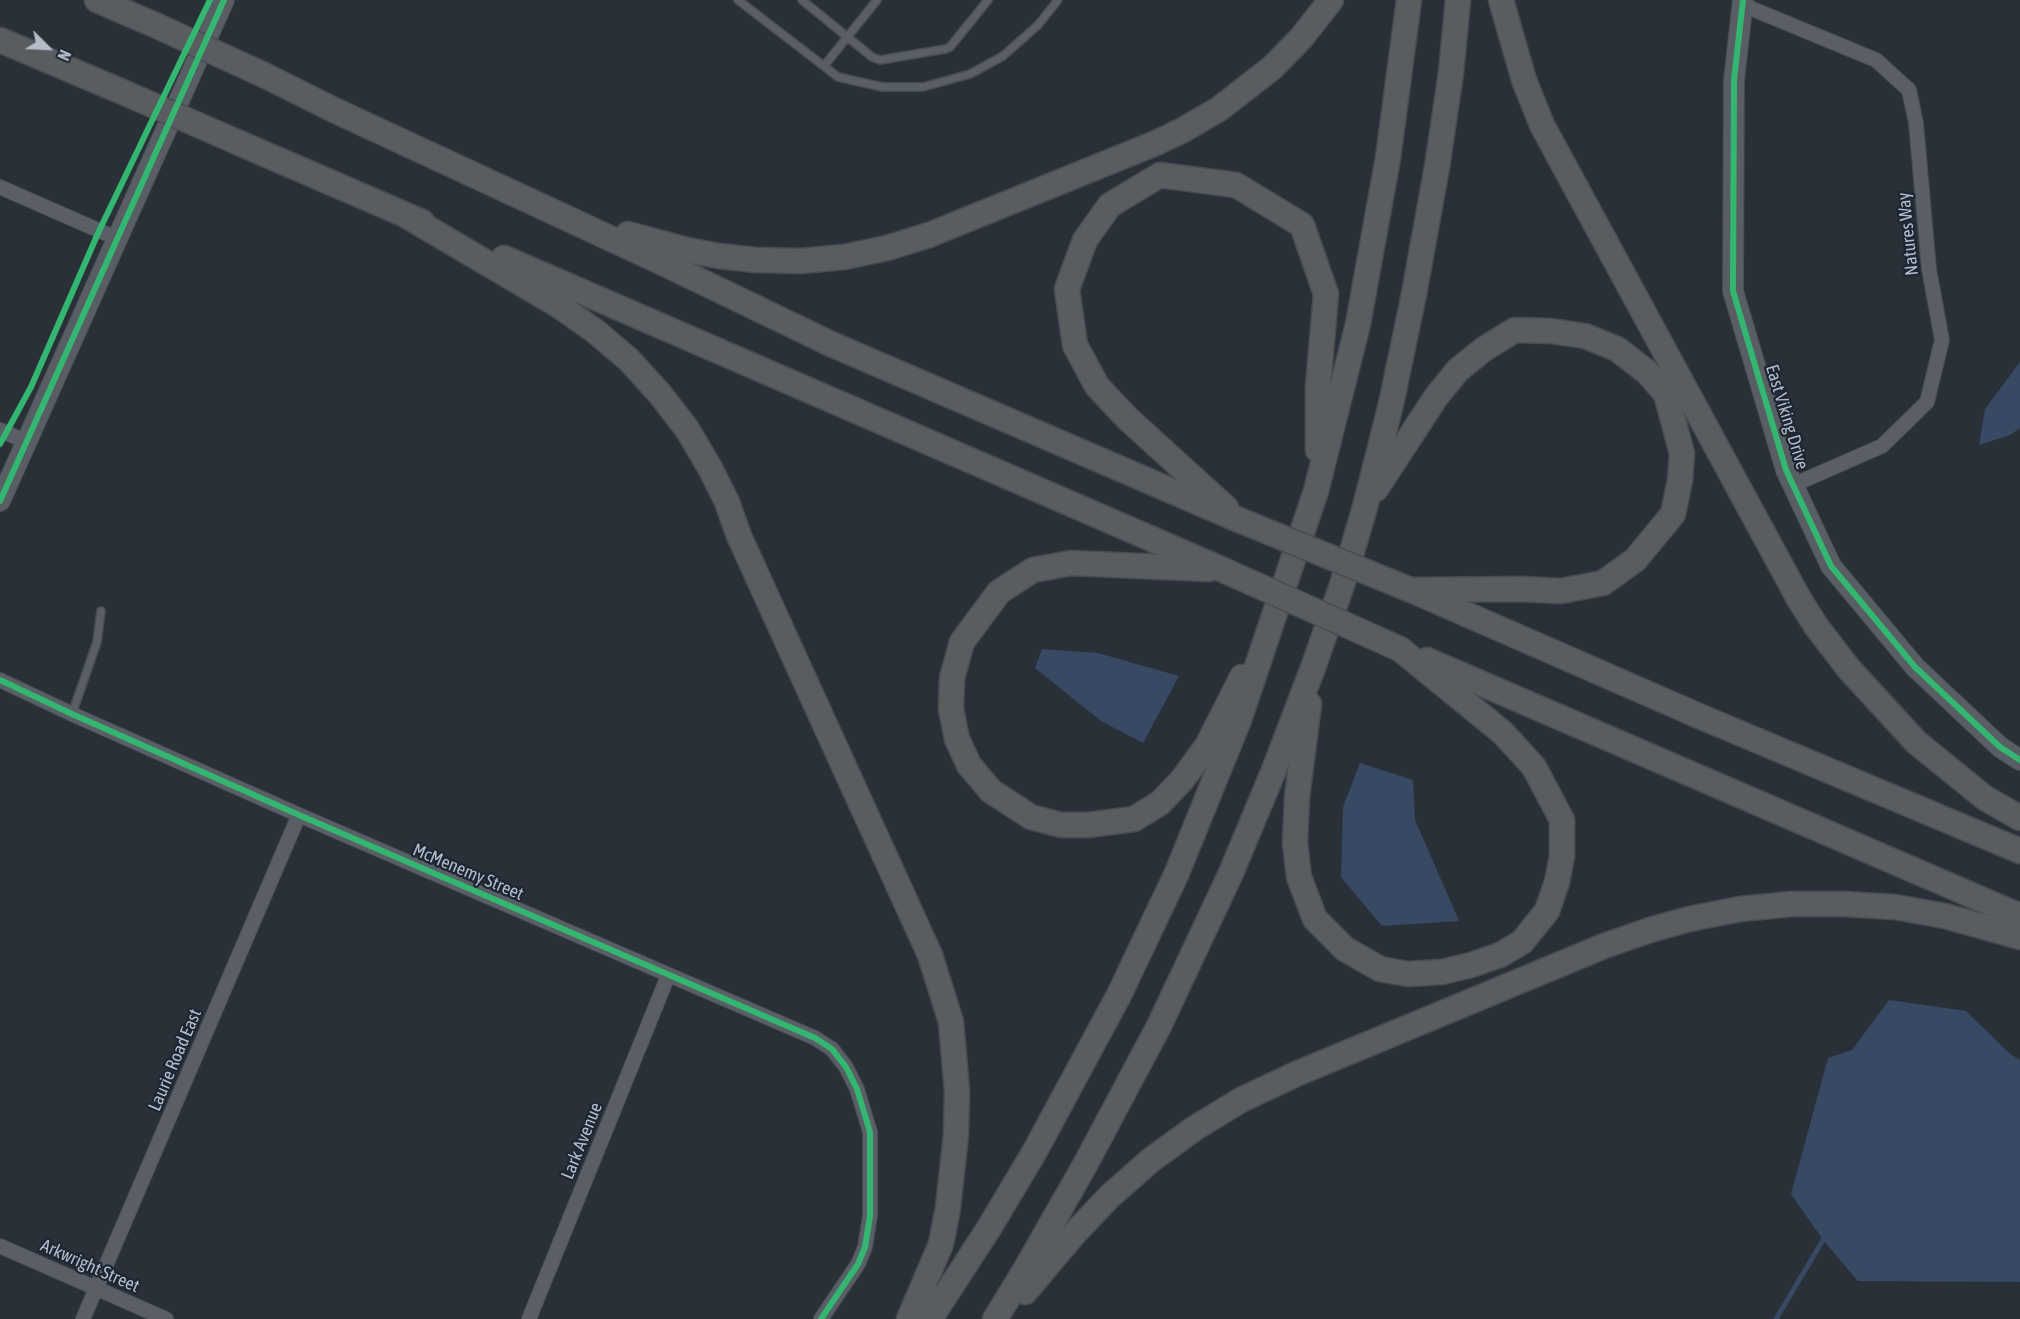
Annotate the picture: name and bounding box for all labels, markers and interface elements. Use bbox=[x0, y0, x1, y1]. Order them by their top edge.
north arrow bbox=[18, 18, 78, 78]
text: N bbox=[54, 47, 75, 63]
street label: Natures Way bbox=[1893, 191, 1923, 277]
street label: East Viking Drive bbox=[1761, 362, 1813, 472]
street label: McMenemy Street bbox=[409, 839, 527, 905]
street label: Laurie Road East bbox=[144, 1006, 206, 1114]
street label: Lark Avenue bbox=[557, 1099, 607, 1183]
street label: Arkwright Street bbox=[37, 1235, 143, 1297]

